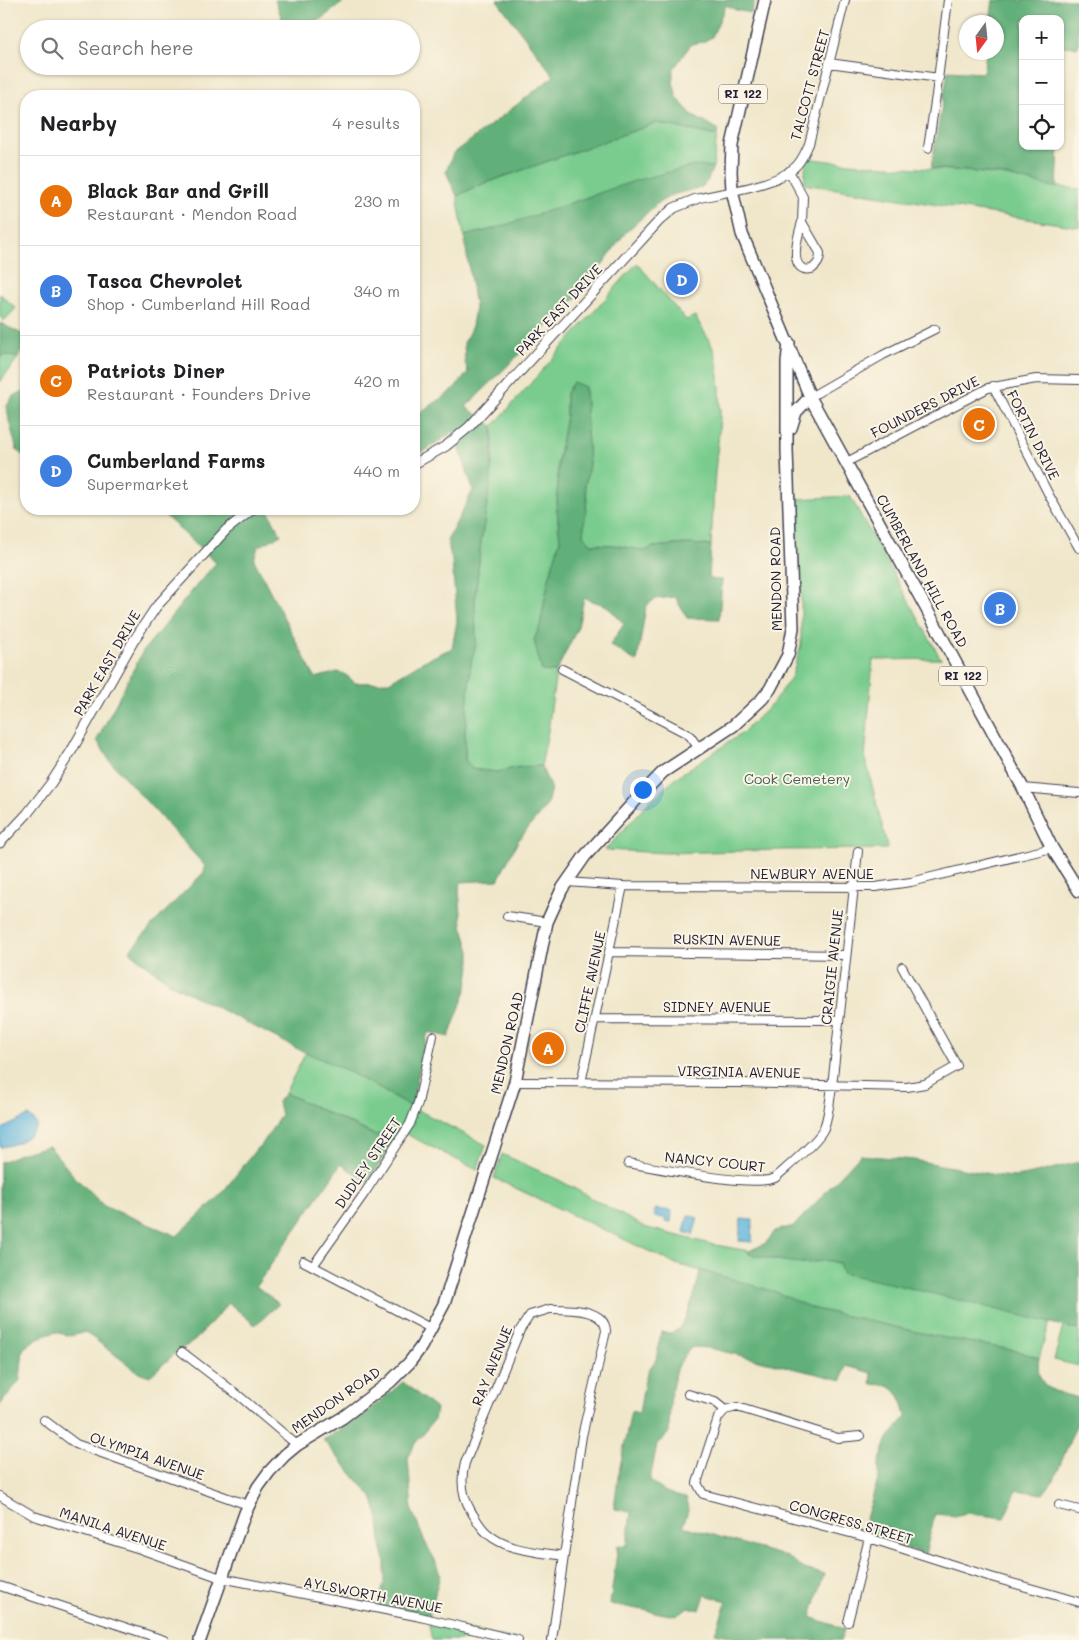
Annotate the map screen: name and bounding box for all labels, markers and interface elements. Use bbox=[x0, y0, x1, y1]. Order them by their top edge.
north arrow bbox=[959, 15, 1004, 60]
map controls bbox=[1019, 15, 1064, 150]
button: + bbox=[1019, 15, 1064, 60]
search box bbox=[20, 20, 420, 75]
street label: TALCOTT STREET bbox=[786, 27, 834, 143]
icon: search bbox=[38, 34, 66, 62]
text: Search here bbox=[78, 35, 194, 60]
button: − bbox=[1019, 60, 1064, 105]
road number: RI 122 bbox=[719, 85, 767, 104]
button: locate bbox=[1019, 105, 1064, 150]
text: Nearby bbox=[40, 109, 117, 136]
text: 4 results bbox=[332, 112, 400, 133]
text: Black Bar and Grill bbox=[87, 178, 269, 203]
text: A bbox=[50, 190, 62, 211]
text: 230 m bbox=[354, 190, 400, 211]
text: Restaurant · Mendon Road bbox=[87, 203, 297, 224]
street label: PARK EAST DRIVE bbox=[511, 260, 606, 360]
pin: D bbox=[666, 260, 698, 298]
text: Tasca Chevrolet bbox=[87, 268, 242, 293]
text: B bbox=[51, 280, 61, 301]
text: 340 m bbox=[353, 280, 400, 301]
text: Shop · Cumberland Hill Road bbox=[87, 293, 310, 314]
text: Patriots Diner bbox=[87, 358, 225, 383]
text: C bbox=[50, 370, 62, 391]
text: 420 m bbox=[354, 370, 400, 391]
street label: FOUNDERS DRIVE bbox=[867, 371, 982, 442]
text: Restaurant · Founders Drive bbox=[87, 383, 311, 404]
street label: FORTIN DRIVE bbox=[1003, 387, 1064, 483]
pin: C bbox=[963, 405, 995, 443]
text: Cumberland Farms bbox=[87, 448, 265, 473]
text: D bbox=[50, 460, 62, 481]
text: 440 m bbox=[353, 460, 400, 481]
text: Supermarket bbox=[87, 473, 189, 494]
street label: CUMBERLAND HILL ROAD bbox=[872, 491, 973, 651]
street label: MENDON ROAD bbox=[765, 527, 786, 631]
pin: B bbox=[984, 589, 1016, 627]
street label: PARK EAST DRIVE bbox=[69, 607, 144, 719]
road number: RI 122 bbox=[939, 666, 987, 686]
park label: Cook Cemetery bbox=[744, 769, 850, 788]
your location bbox=[630, 777, 656, 803]
street label: NEWBURY AVENUE bbox=[750, 864, 874, 883]
street label: CRAIGIE AVENUE bbox=[816, 908, 847, 1026]
street label: CLIFFE AVENUE bbox=[569, 929, 610, 1035]
street label: RUSKIN AVENUE bbox=[673, 929, 781, 950]
street label: MENDON ROAD bbox=[486, 990, 528, 1096]
street label: SIDNEY AVENUE bbox=[663, 997, 771, 1016]
pin: A bbox=[532, 1029, 564, 1067]
street label: VIRGINIA AVENUE bbox=[677, 1061, 801, 1082]
street label: DUDLEY STREET bbox=[330, 1113, 405, 1212]
street label: NANCY COURT bbox=[664, 1147, 767, 1176]
street label: RAY AVENUE bbox=[467, 1323, 516, 1409]
street label: MENDON ROAD bbox=[288, 1362, 384, 1437]
street label: OLYMPIA AVENUE bbox=[87, 1427, 207, 1484]
street label: CONGRESS STREET bbox=[787, 1495, 915, 1548]
street label: MANILA AVENUE bbox=[57, 1502, 169, 1555]
street label: AYLSWORTH AVENUE bbox=[302, 1572, 444, 1617]

